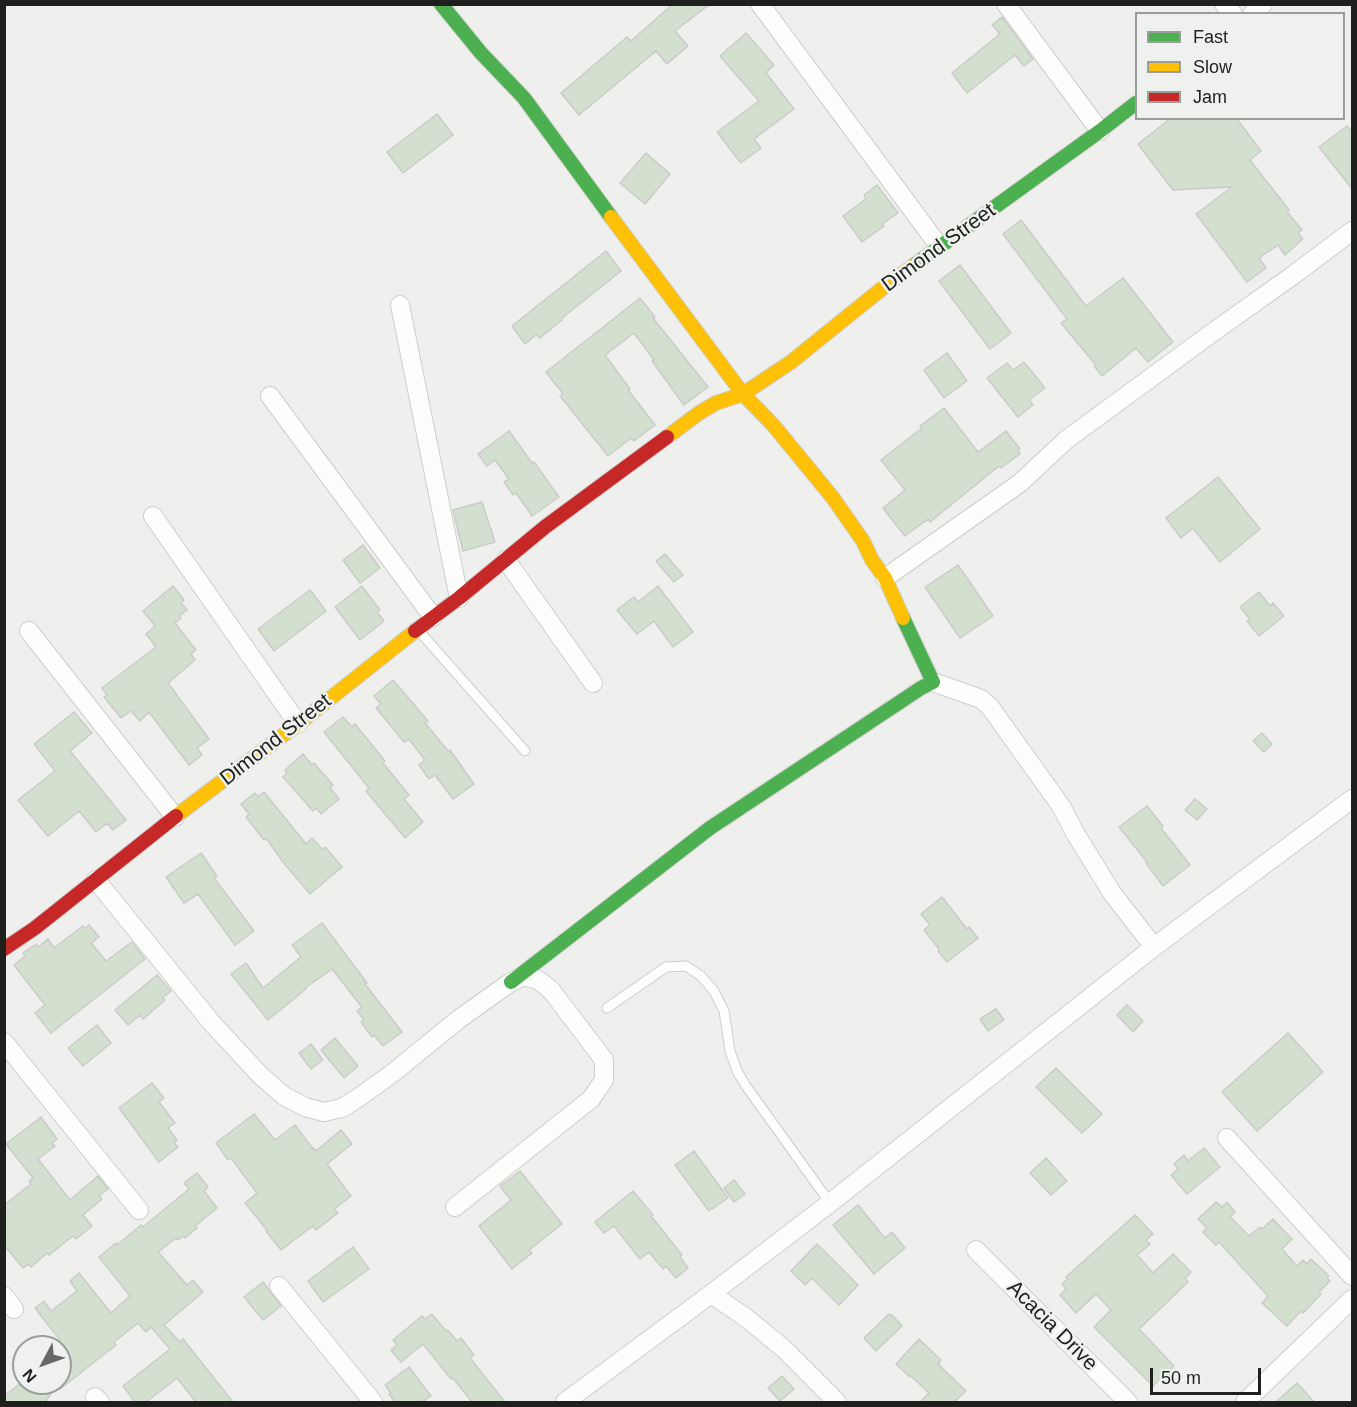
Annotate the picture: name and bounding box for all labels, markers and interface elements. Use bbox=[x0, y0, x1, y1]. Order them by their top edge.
legend bbox=[1135, 12, 1345, 120]
text: Fast bbox=[1193, 27, 1228, 47]
text: Slow bbox=[1193, 57, 1232, 77]
text: Jam bbox=[1193, 87, 1227, 107]
street label: Dimond Street bbox=[877, 198, 1001, 298]
street label: Dimond Street bbox=[215, 689, 337, 791]
street label: Acacia Drive bbox=[1001, 1275, 1103, 1377]
north arrow bbox=[12, 1335, 72, 1395]
scale bar bbox=[1153, 1356, 1264, 1394]
text: N bbox=[19, 1366, 40, 1386]
text: 50 m bbox=[1161, 1368, 1201, 1388]

